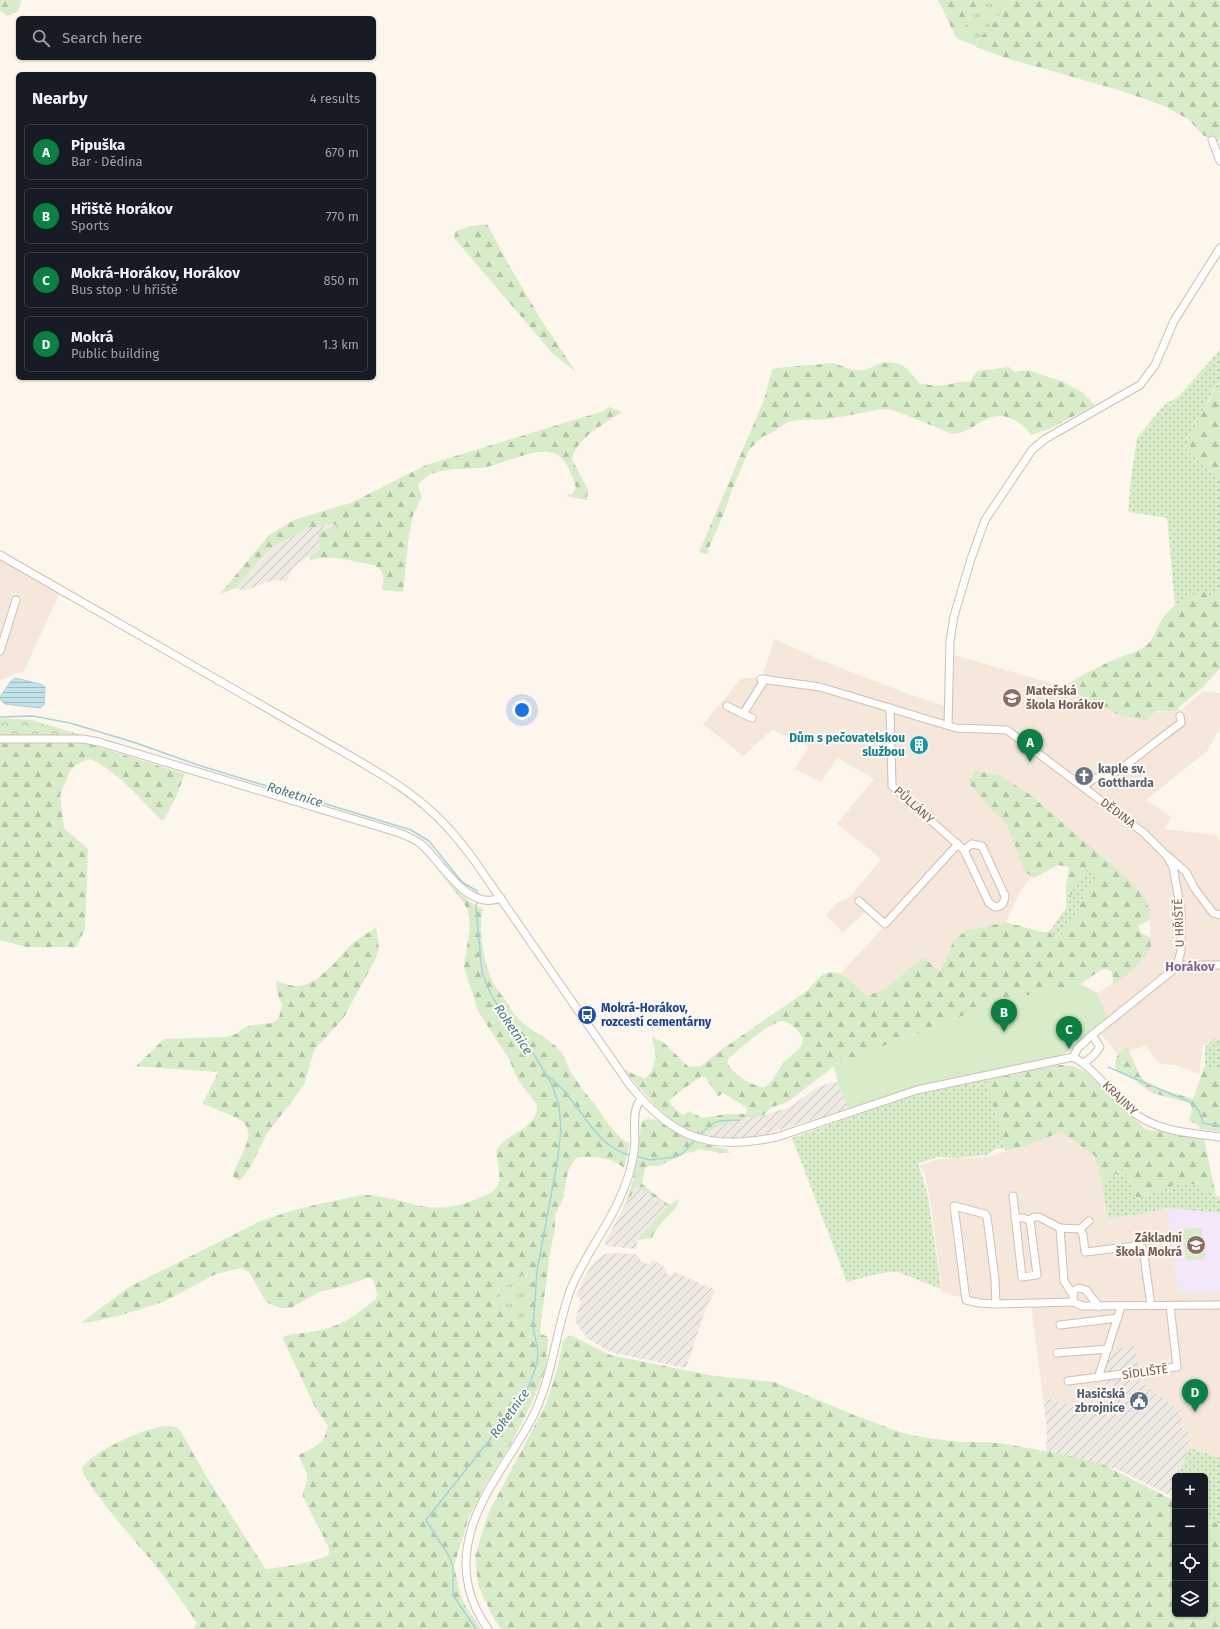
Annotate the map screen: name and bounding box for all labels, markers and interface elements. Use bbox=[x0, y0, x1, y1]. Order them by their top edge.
search box bbox=[16, 16, 376, 60]
icon: search bbox=[30, 27, 52, 49]
text: Search here bbox=[62, 29, 142, 47]
text: Nearby bbox=[32, 88, 87, 109]
text: 4 results bbox=[310, 91, 360, 106]
text: Pipuška bbox=[71, 136, 125, 154]
text: A bbox=[42, 145, 50, 160]
text: 670 m bbox=[325, 145, 359, 160]
text: Bar · Dědina bbox=[71, 154, 143, 169]
text: Hřiště Horákov bbox=[71, 200, 173, 218]
text: B bbox=[42, 209, 50, 224]
text: 770 m bbox=[326, 209, 359, 224]
text: Sports bbox=[71, 218, 109, 233]
text: Mokrá-Horákov, Horákov bbox=[71, 264, 240, 282]
text: C bbox=[42, 273, 50, 288]
text: 850 m bbox=[323, 273, 359, 288]
text: Bus stop · U hřiště bbox=[71, 282, 178, 297]
text: Mokrá bbox=[71, 328, 114, 346]
text: D bbox=[42, 337, 50, 352]
text: 1.3 km bbox=[322, 337, 359, 352]
text: Public building bbox=[71, 346, 159, 361]
place label: Mateřská škola Horákov bbox=[1026, 684, 1105, 712]
school or university icon: Mateřská škola Horákov bbox=[1001, 687, 1023, 709]
your location bbox=[512, 700, 532, 720]
pin: A bbox=[1017, 729, 1043, 762]
place label: Dům s pečovatelskou službou bbox=[789, 731, 905, 759]
building icon: Dům s pečovatelskou službou bbox=[908, 734, 930, 756]
place label: kaple sv. Gottharda bbox=[1098, 762, 1154, 790]
church icon: kaple sv. Gottharda bbox=[1073, 765, 1095, 787]
water label: Roketnice bbox=[265, 779, 325, 810]
street label: PŮLLÁNY bbox=[891, 782, 938, 827]
street label: DĚDINA bbox=[1098, 794, 1139, 831]
street label: U HŘIŠTĚ bbox=[1170, 898, 1187, 948]
district label: Horákov bbox=[1165, 959, 1215, 974]
pin: B bbox=[991, 999, 1017, 1032]
water label: Roketnice bbox=[491, 1001, 536, 1057]
place label: Mokrá-Horákov, rozcestí cementárny bbox=[601, 1001, 712, 1029]
bus stop icon: Mokrá-Horákov, rozcestí cementárny bbox=[576, 1004, 598, 1026]
pin: C bbox=[1056, 1016, 1082, 1049]
street label: KRAJINY bbox=[1100, 1078, 1141, 1118]
place label: Základní škola Mokrá bbox=[1116, 1231, 1183, 1259]
school or university icon: Základní škola Mokrá bbox=[1185, 1234, 1207, 1256]
street label: SÍDLIŠTĚ bbox=[1121, 1361, 1169, 1382]
pin: D bbox=[1182, 1379, 1208, 1412]
water label: Roketnice bbox=[486, 1385, 532, 1441]
place label: Hasičská zbrojnice bbox=[1075, 1387, 1125, 1415]
public building icon: Hasičská zbrojnice bbox=[1128, 1390, 1150, 1412]
map controls bbox=[1172, 1473, 1208, 1617]
button: + bbox=[1172, 1473, 1208, 1509]
button: − bbox=[1172, 1509, 1208, 1545]
button: locate bbox=[1172, 1545, 1208, 1581]
button: layers bbox=[1172, 1581, 1208, 1617]

